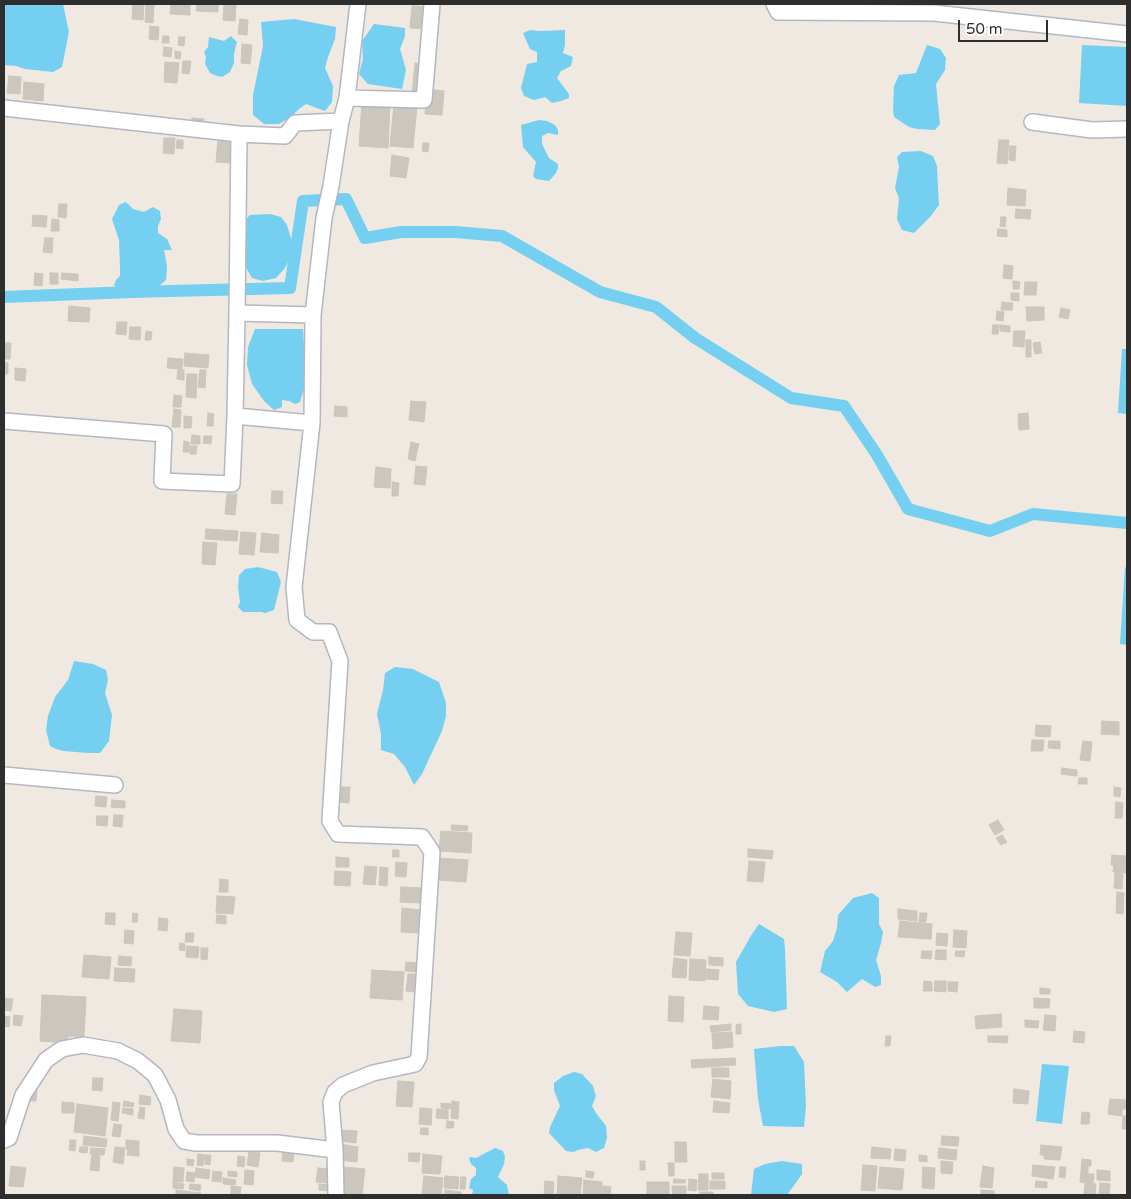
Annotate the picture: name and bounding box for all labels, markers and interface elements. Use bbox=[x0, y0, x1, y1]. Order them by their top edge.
scale bar bbox=[961, 10, 1051, 42]
text: 50 m bbox=[966, 20, 1003, 38]

